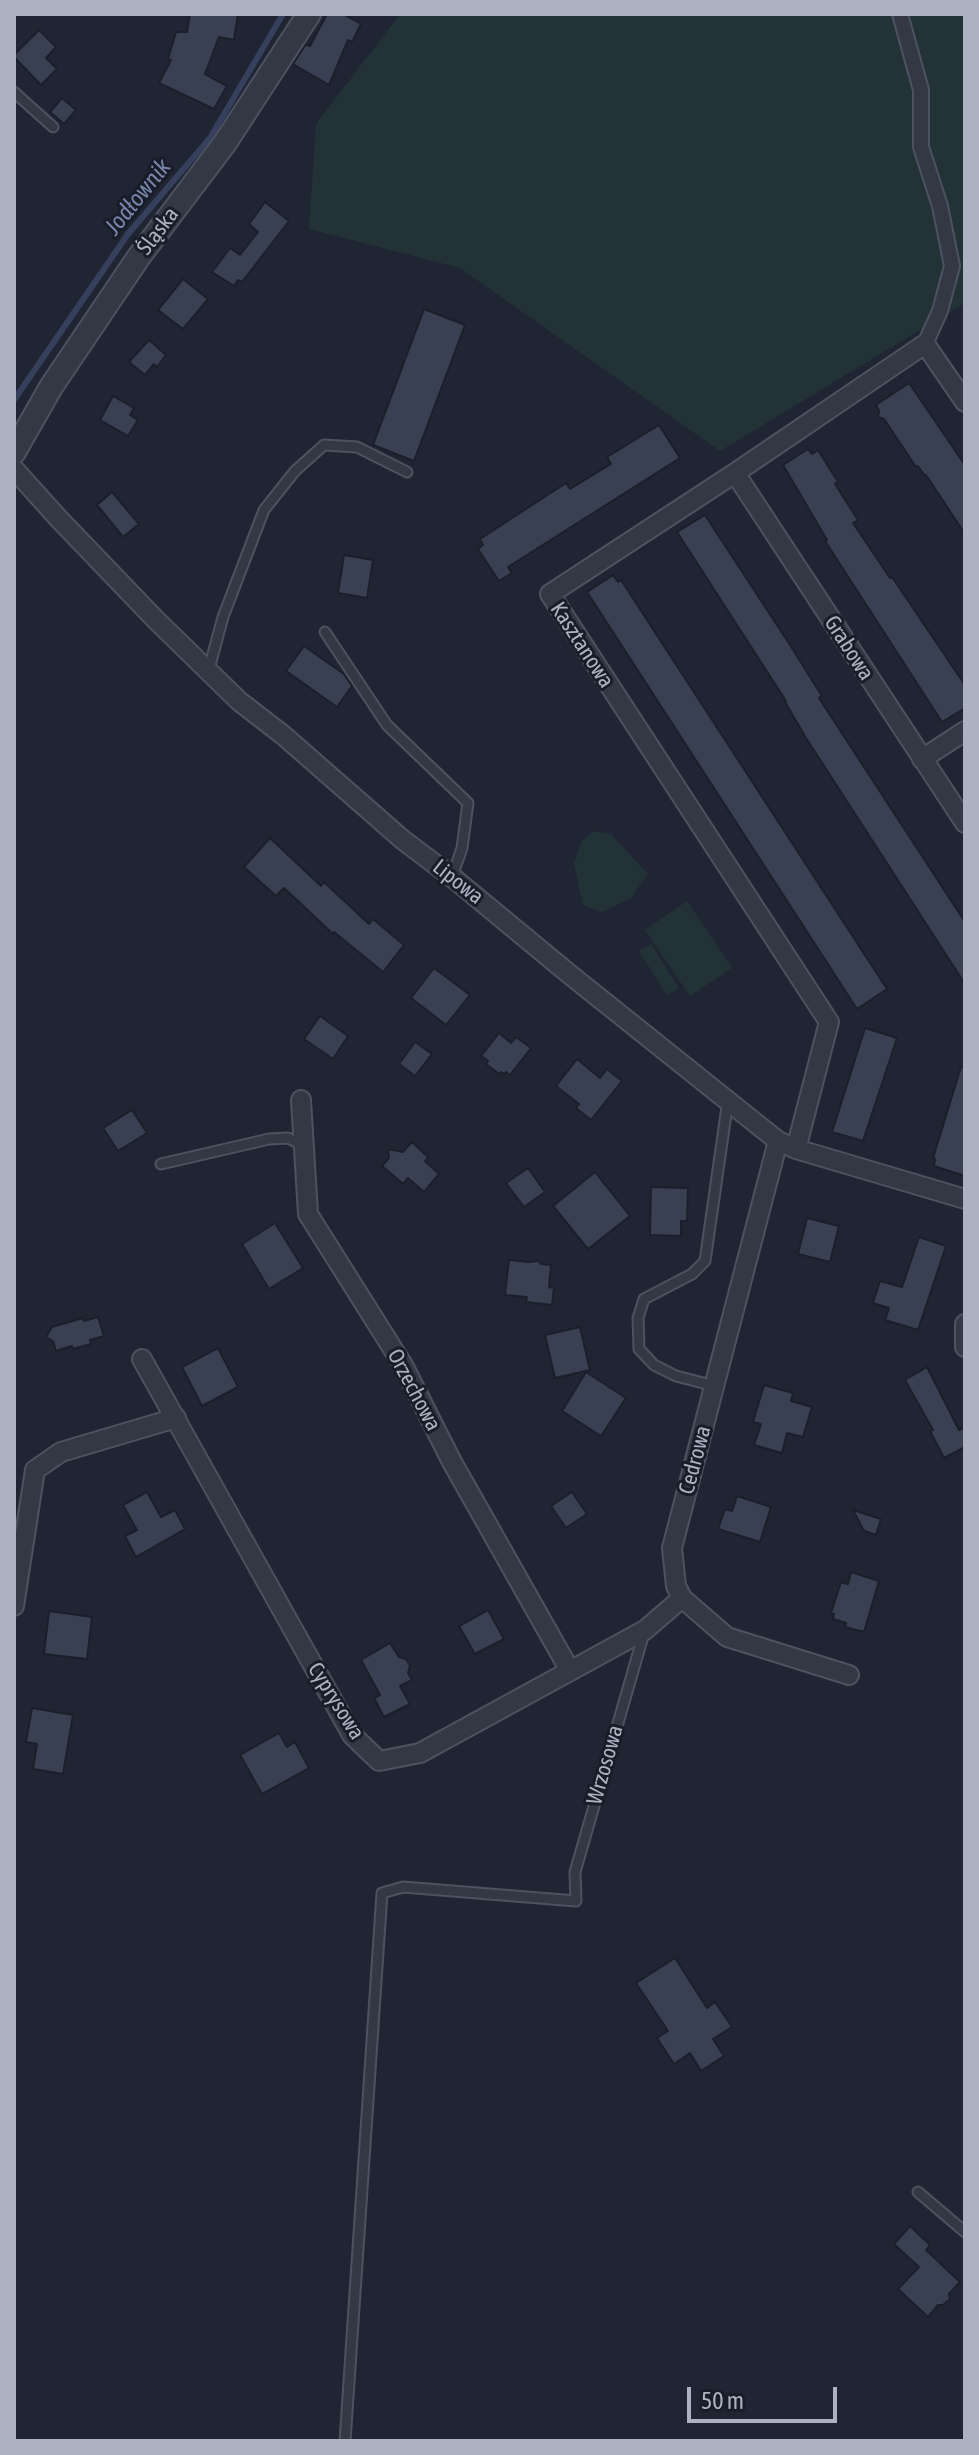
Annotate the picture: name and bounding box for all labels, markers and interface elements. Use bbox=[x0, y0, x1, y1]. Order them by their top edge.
water label: Jodłownik bbox=[99, 153, 177, 241]
street label: Śląska bbox=[132, 202, 184, 260]
street label: Kasztanowa bbox=[545, 597, 619, 693]
street label: Grabowa bbox=[818, 611, 880, 685]
street label: Lipowa bbox=[427, 854, 489, 910]
street label: Orzechowa bbox=[381, 1345, 447, 1435]
street label: Cedrowa bbox=[673, 1423, 717, 1497]
street label: Cyprysowa bbox=[302, 1658, 370, 1744]
street label: Wrzosowa bbox=[581, 1722, 629, 1808]
scale bar bbox=[691, 2371, 841, 2421]
text: 50 m bbox=[701, 2387, 744, 2414]

